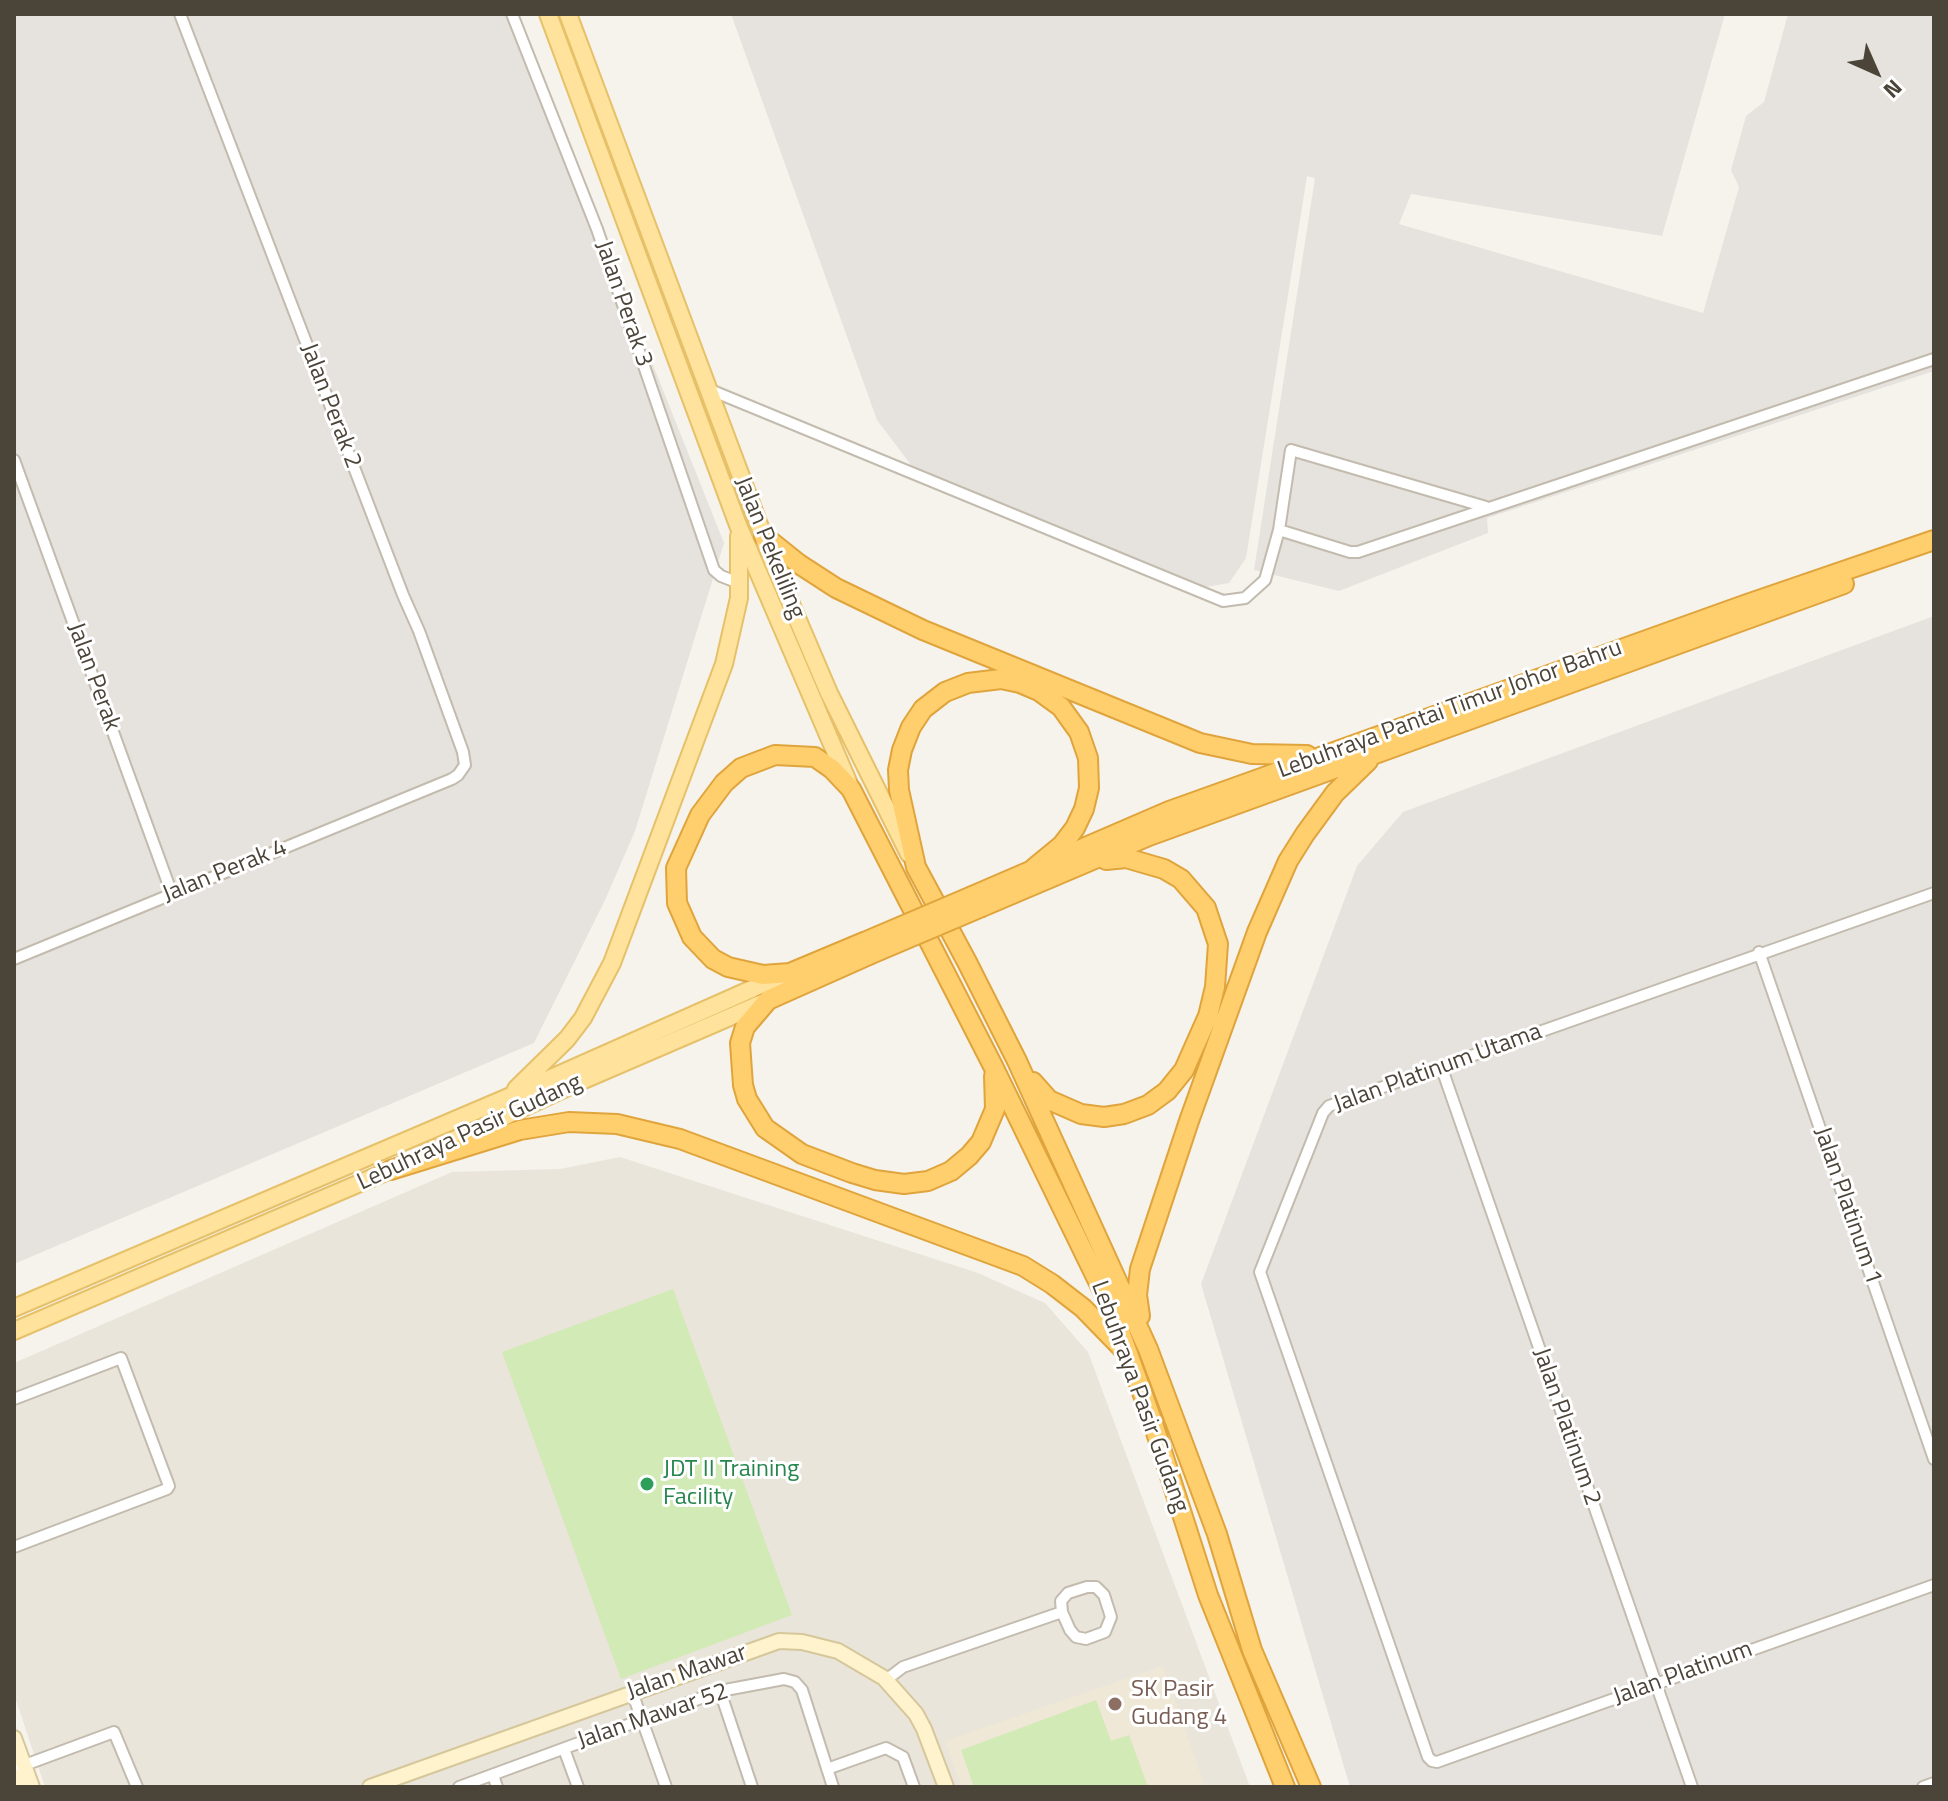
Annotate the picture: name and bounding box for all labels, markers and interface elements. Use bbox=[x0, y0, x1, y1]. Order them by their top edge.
north arrow bbox=[1836, 32, 1916, 112]
text: N bbox=[1876, 72, 1910, 106]
street label: Jalan Perak 3 bbox=[588, 237, 658, 371]
street label: Jalan Perak 2 bbox=[293, 339, 367, 473]
street label: Jalan Pekeliling bbox=[727, 473, 811, 623]
street label: Jalan Perak bbox=[60, 619, 126, 735]
street label: Lebuhraya Pantai Timur Johor Bahru bbox=[1274, 634, 1626, 786]
street label: Jalan Perak 4 bbox=[159, 834, 291, 910]
street label: Jalan Platinum Utama bbox=[1330, 1018, 1546, 1120]
street label: Lebuhraya Pasir Gudang bbox=[353, 1068, 587, 1198]
street label: Jalan Platinum 1 bbox=[1807, 1123, 1887, 1289]
street label: Lebuhraya Pasir Gudang bbox=[1084, 1277, 1194, 1517]
street label: Jalan Platinum 2 bbox=[1526, 1344, 1606, 1510]
place label: JDT II Training Facility bbox=[663, 1456, 799, 1512]
marker: JDT II Training Facility bbox=[638, 1475, 656, 1493]
street label: Jalan Platinum bbox=[1610, 1636, 1756, 1712]
street label: Jalan Mawar bbox=[623, 1639, 751, 1707]
place label: SK Pasir Gudang 4 bbox=[1131, 1676, 1227, 1732]
street label: Jalan Mawar 52 bbox=[574, 1678, 732, 1756]
marker: SK Pasir Gudang 4 bbox=[1106, 1695, 1124, 1713]

